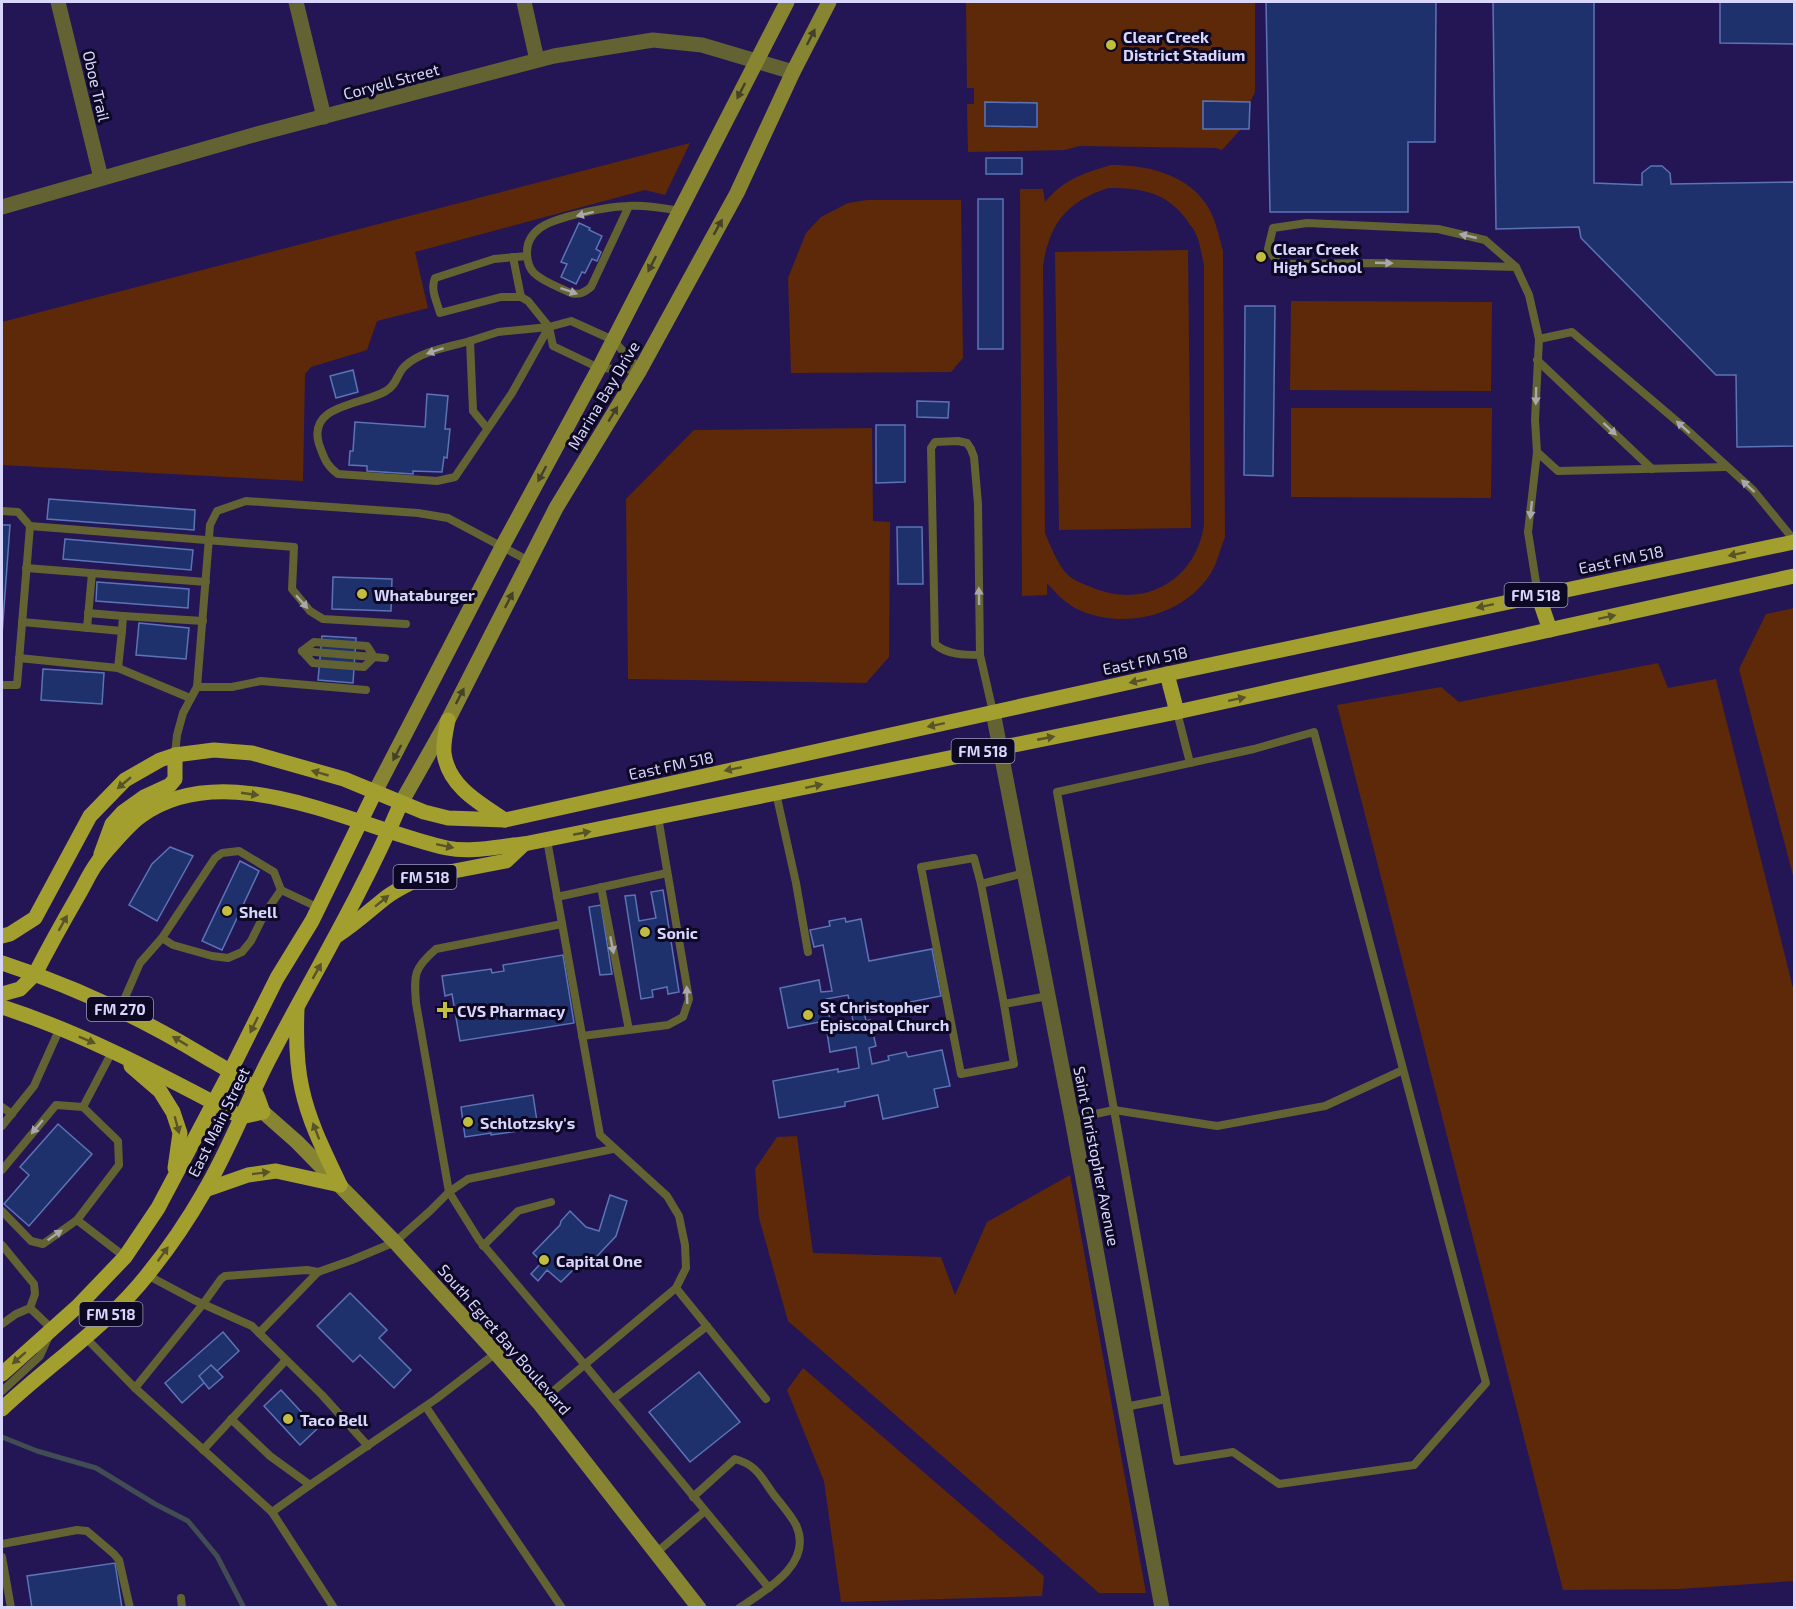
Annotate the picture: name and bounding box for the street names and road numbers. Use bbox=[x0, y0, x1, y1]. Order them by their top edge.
street label: Oboe Trail bbox=[80, 49, 114, 124]
street label: Coryell Street bbox=[341, 59, 441, 103]
street label: Marina Bay Drive bbox=[563, 337, 643, 453]
street label: East FM 518 bbox=[1577, 541, 1665, 577]
road number: FM 518 bbox=[1504, 583, 1568, 607]
street label: East FM 518 bbox=[1101, 642, 1189, 678]
road number: FM 518 bbox=[952, 739, 1014, 763]
street label: East FM 518 bbox=[627, 747, 715, 783]
road number: FM 518 bbox=[394, 865, 456, 889]
road number: FM 270 bbox=[87, 997, 153, 1021]
street label: East Main Street bbox=[183, 1064, 253, 1180]
street label: Saint Christopher Avenue bbox=[1070, 1064, 1124, 1248]
street label: South Egret Bay Boulevard bbox=[435, 1260, 575, 1418]
road number: FM 518 bbox=[80, 1302, 142, 1326]

